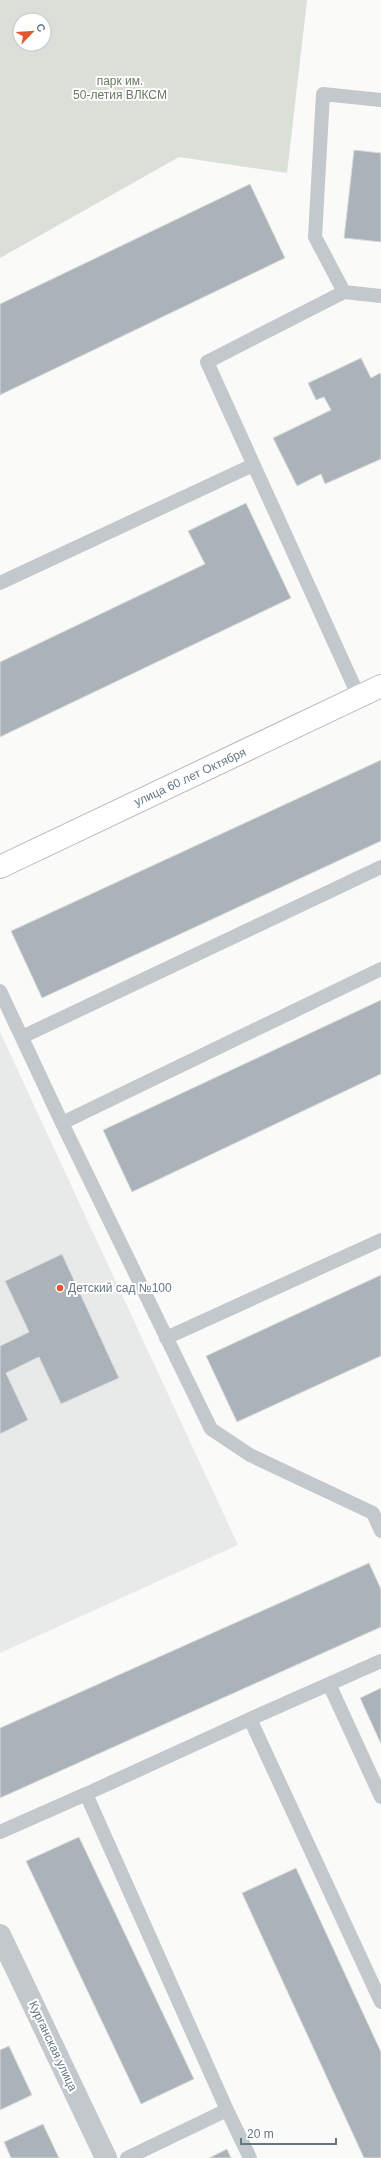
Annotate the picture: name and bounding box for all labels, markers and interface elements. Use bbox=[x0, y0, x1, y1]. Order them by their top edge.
north arrow bbox=[12, 12, 52, 52]
text: С bbox=[34, 22, 48, 34]
park label: парк им. 50-летия ВЛКСМ bbox=[73, 74, 167, 102]
street label: улица 60 лет Октября bbox=[132, 745, 248, 809]
place label: Детский сад №100 bbox=[68, 1281, 172, 1295]
marker: Детский сад №100 bbox=[55, 1283, 65, 1293]
street label: Курганская улица bbox=[26, 1999, 80, 2094]
scale bar bbox=[241, 2120, 336, 2146]
text: 20 m bbox=[247, 2127, 274, 2141]

